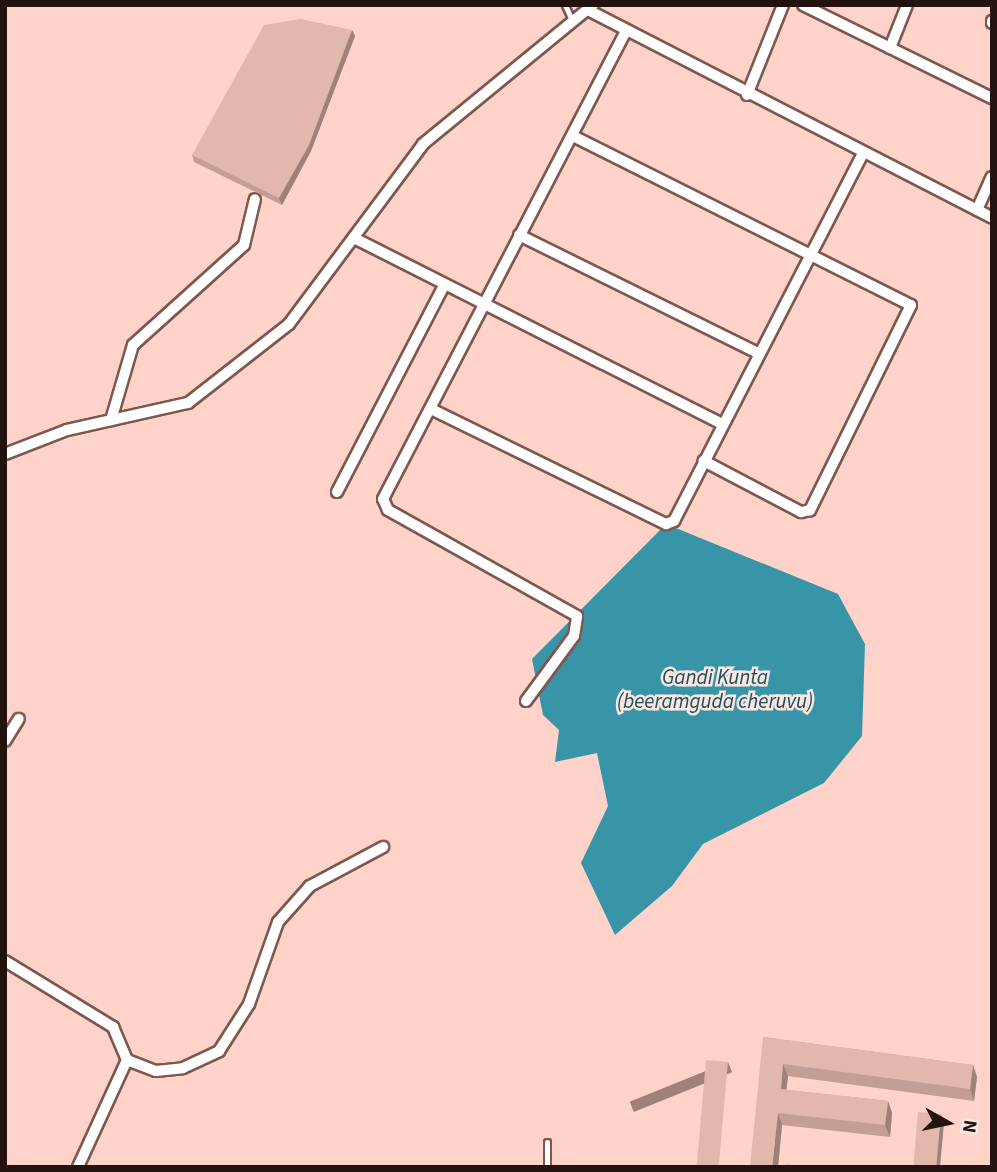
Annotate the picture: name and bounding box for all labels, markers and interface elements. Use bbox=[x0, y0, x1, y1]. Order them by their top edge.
water label: Gandi Kunta (beeramguda cheruvu) bbox=[617, 664, 813, 714]
north arrow bbox=[913, 1088, 983, 1158]
text: N bbox=[955, 1118, 984, 1135]

